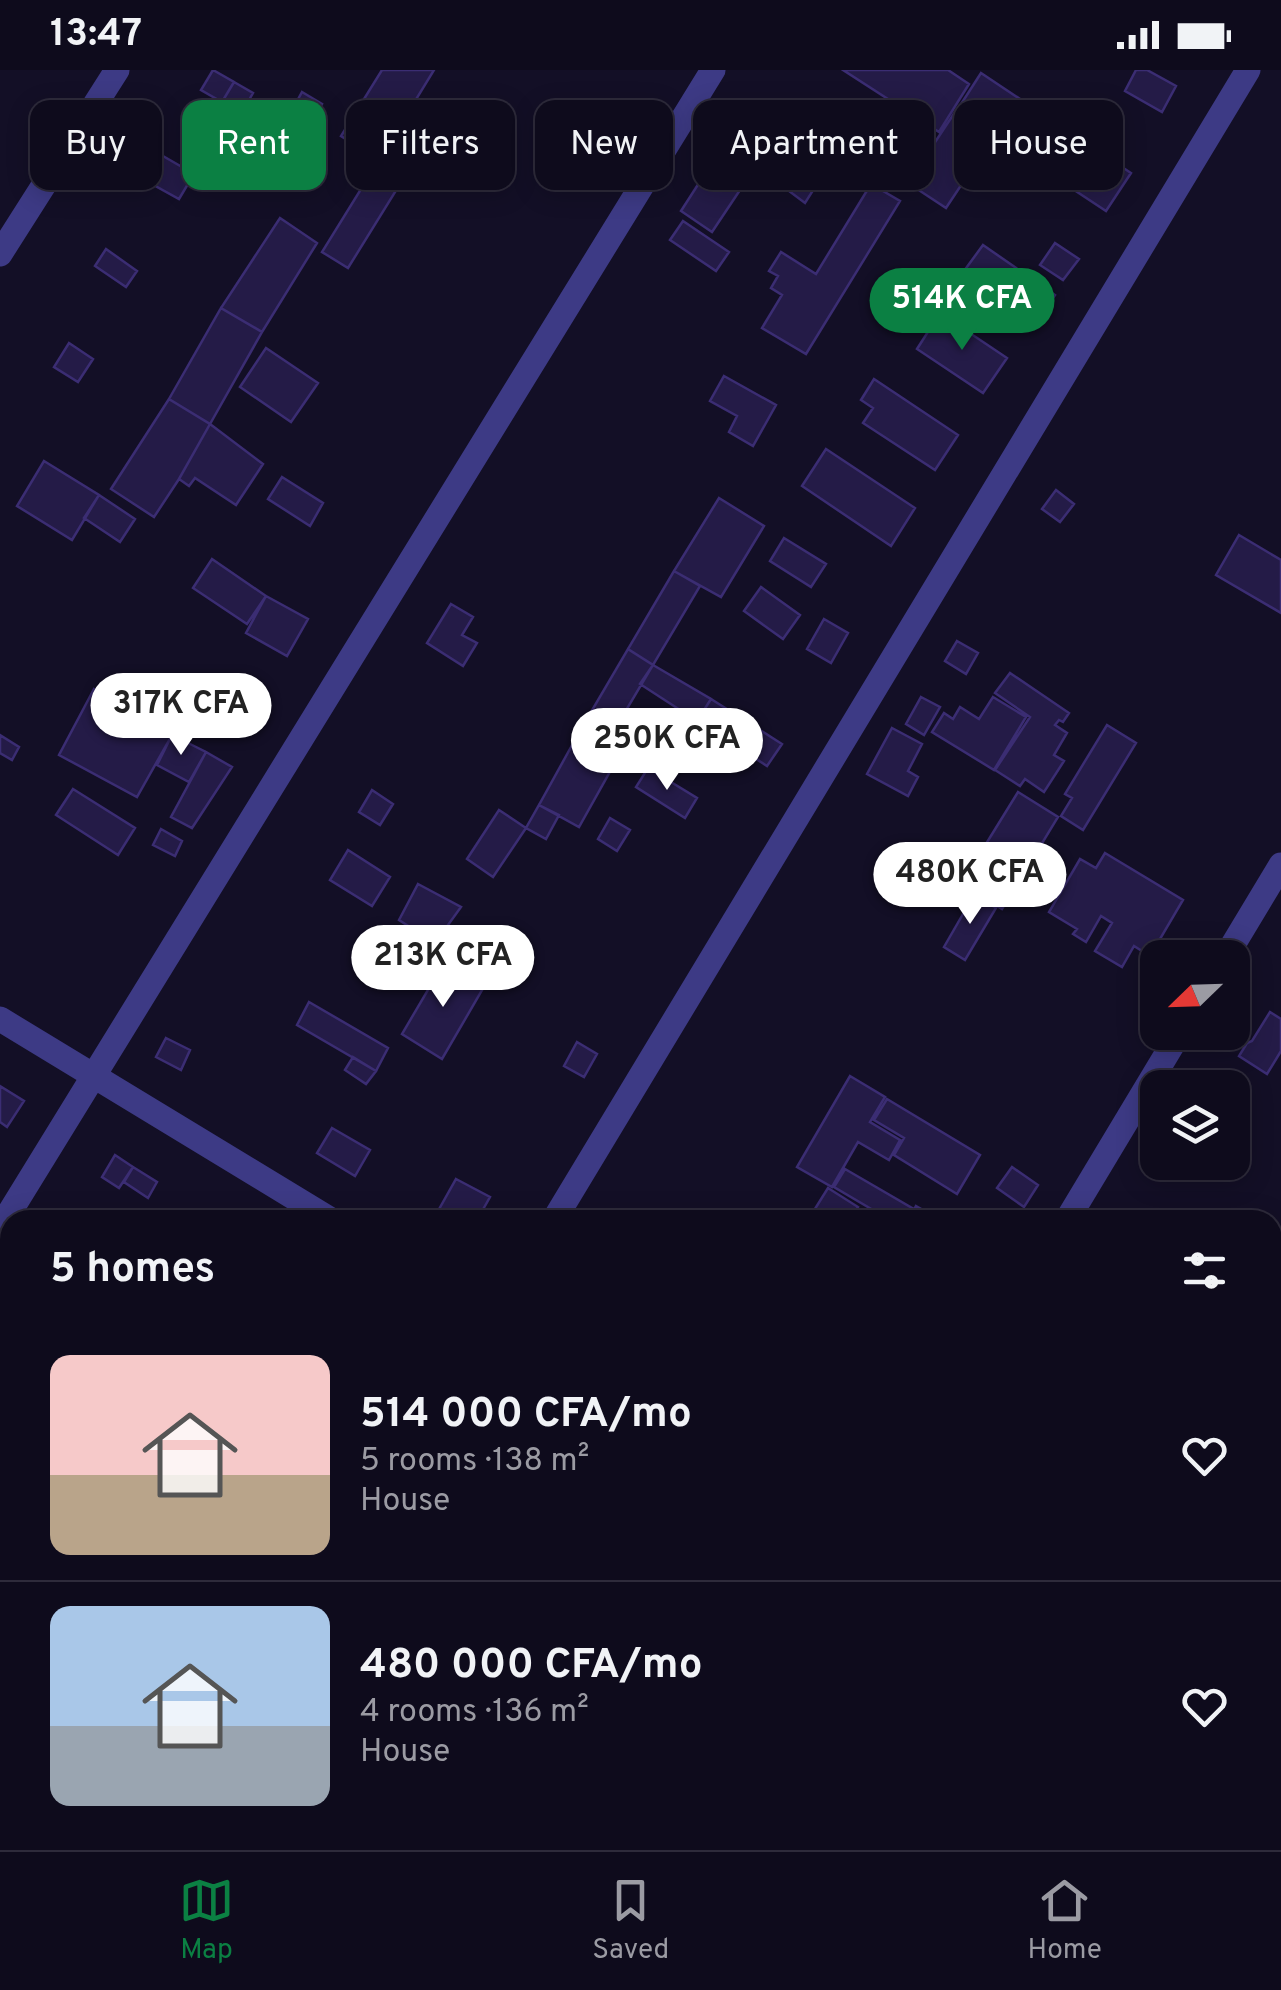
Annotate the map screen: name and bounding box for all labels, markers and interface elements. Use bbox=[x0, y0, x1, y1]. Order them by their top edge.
text: 13:47 bbox=[50, 11, 142, 60]
chip: Buy bbox=[30, 100, 162, 190]
chip: Rent bbox=[182, 100, 326, 190]
chip: Filters bbox=[346, 100, 515, 190]
chip: New bbox=[535, 100, 673, 190]
chip: Apartment bbox=[693, 100, 934, 190]
chip: House bbox=[954, 100, 1123, 190]
pin: 514K CFA bbox=[859, 268, 1065, 353]
text: 514K CFA bbox=[892, 280, 1032, 320]
pin: 317K CFA bbox=[78, 673, 284, 758]
text: 317K CFA bbox=[113, 685, 249, 725]
pin: 250K CFA bbox=[564, 708, 770, 793]
text: 250K CFA bbox=[593, 720, 741, 760]
pin: 480K CFA bbox=[867, 842, 1073, 927]
text: 480K CFA bbox=[895, 854, 1045, 894]
pin: 213K CFA bbox=[340, 925, 546, 1010]
text: 213K CFA bbox=[373, 937, 513, 977]
north arrow bbox=[1140, 940, 1250, 1050]
map controls bbox=[1140, 940, 1250, 1180]
button: layers bbox=[1140, 1070, 1250, 1180]
icon: filters bbox=[1177, 1243, 1232, 1298]
text: 5 homes bbox=[50, 1244, 215, 1297]
text: 514 000 CFA/mo bbox=[360, 1389, 692, 1442]
icon: home bbox=[130, 1395, 250, 1515]
icon: heart bbox=[1177, 1428, 1232, 1483]
text: 5 rooms · 138 m² bbox=[360, 1442, 589, 1482]
text: House bbox=[360, 1482, 450, 1522]
text: 480 000 CFA/mo bbox=[360, 1640, 703, 1693]
icon: home bbox=[130, 1646, 250, 1766]
icon: heart bbox=[1177, 1679, 1232, 1734]
text: 4 rooms · 136 m² bbox=[360, 1693, 589, 1733]
text: House bbox=[360, 1733, 450, 1773]
tab: Map bbox=[179, 1873, 234, 1969]
tab: Saved bbox=[592, 1873, 669, 1969]
tab: Home bbox=[1028, 1873, 1102, 1969]

